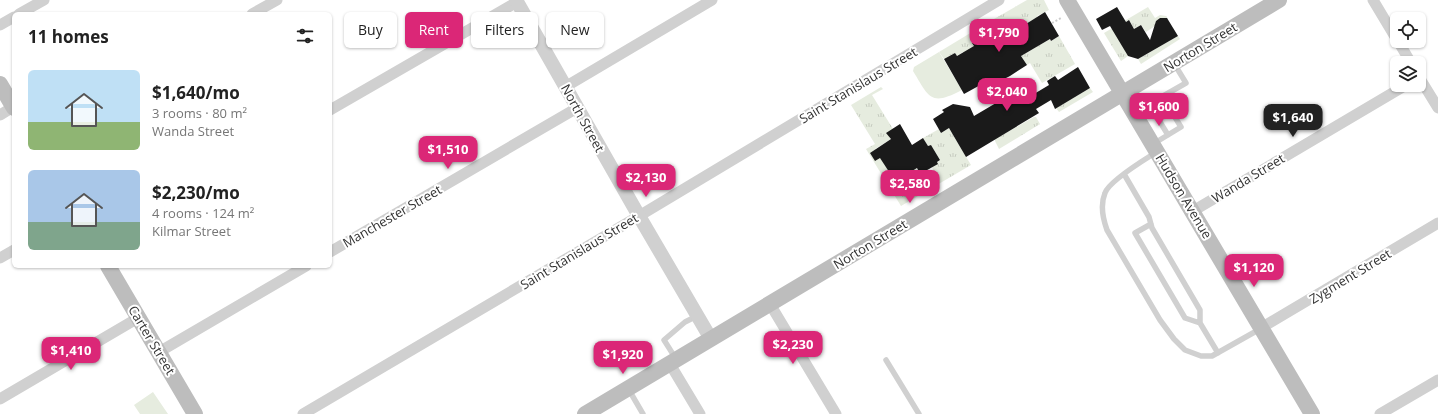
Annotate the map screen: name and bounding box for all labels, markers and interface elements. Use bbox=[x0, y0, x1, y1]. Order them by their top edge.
chip: Buy bbox=[344, 12, 397, 48]
chip: Rent bbox=[405, 12, 463, 48]
chip: Filters bbox=[471, 12, 538, 48]
chip: New bbox=[546, 12, 604, 48]
map controls bbox=[1390, 12, 1426, 92]
button: locate bbox=[1390, 12, 1426, 48]
street label: Norton Street bbox=[1160, 18, 1241, 76]
pin: $1,790 bbox=[966, 19, 1032, 53]
text: $1,790 bbox=[979, 23, 1019, 41]
text: 11 homes bbox=[28, 25, 109, 48]
icon: filters bbox=[294, 25, 316, 47]
street label: Saint Stanislaus Street bbox=[796, 42, 921, 127]
button: layers bbox=[1390, 56, 1426, 92]
pin: $2,040 bbox=[974, 78, 1040, 112]
text: $1,640/mo bbox=[152, 81, 240, 104]
street label: North Street bbox=[557, 81, 609, 156]
text: $2,040 bbox=[987, 82, 1027, 100]
icon: home bbox=[60, 86, 108, 134]
pin: $1,600 bbox=[1126, 93, 1192, 127]
text: $1,600 bbox=[1139, 97, 1179, 115]
text: 3 rooms · 80 m² bbox=[152, 104, 247, 122]
pin: $1,640 bbox=[1260, 104, 1326, 138]
text: $1,640 bbox=[1273, 108, 1313, 126]
text: Wanda Street bbox=[152, 122, 234, 140]
pin: $1,510 bbox=[415, 136, 481, 170]
text: $1,510 bbox=[428, 140, 468, 158]
street label: Wanda Street bbox=[1208, 149, 1288, 207]
street label: Hudson Avenue bbox=[1152, 150, 1216, 242]
pin: $2,130 bbox=[613, 164, 679, 198]
text: $2,130 bbox=[626, 168, 666, 186]
pin: $2,580 bbox=[877, 170, 943, 204]
text: $2,580 bbox=[890, 174, 930, 192]
street label: Manchester Street bbox=[339, 180, 445, 252]
text: $2,230/mo bbox=[152, 181, 240, 204]
icon: home bbox=[60, 186, 108, 234]
text: 4 rooms · 124 m² bbox=[152, 204, 254, 222]
street label: Saint Stanislaus Street bbox=[517, 208, 642, 293]
street label: Norton Street bbox=[830, 215, 911, 273]
text: Kilmar Street bbox=[152, 222, 231, 240]
street label: Zygment Street bbox=[1306, 244, 1395, 308]
pin: $1,120 bbox=[1221, 254, 1287, 288]
text: $1,120 bbox=[1234, 258, 1274, 276]
street label: Carter Street bbox=[124, 302, 180, 378]
pin: $2,230 bbox=[760, 331, 826, 365]
text: $2,230 bbox=[773, 335, 813, 353]
pin: $1,410 bbox=[38, 337, 104, 371]
text: $1,410 bbox=[51, 341, 91, 359]
pin: $1,920 bbox=[590, 341, 656, 375]
text: $1,920 bbox=[603, 345, 643, 363]

